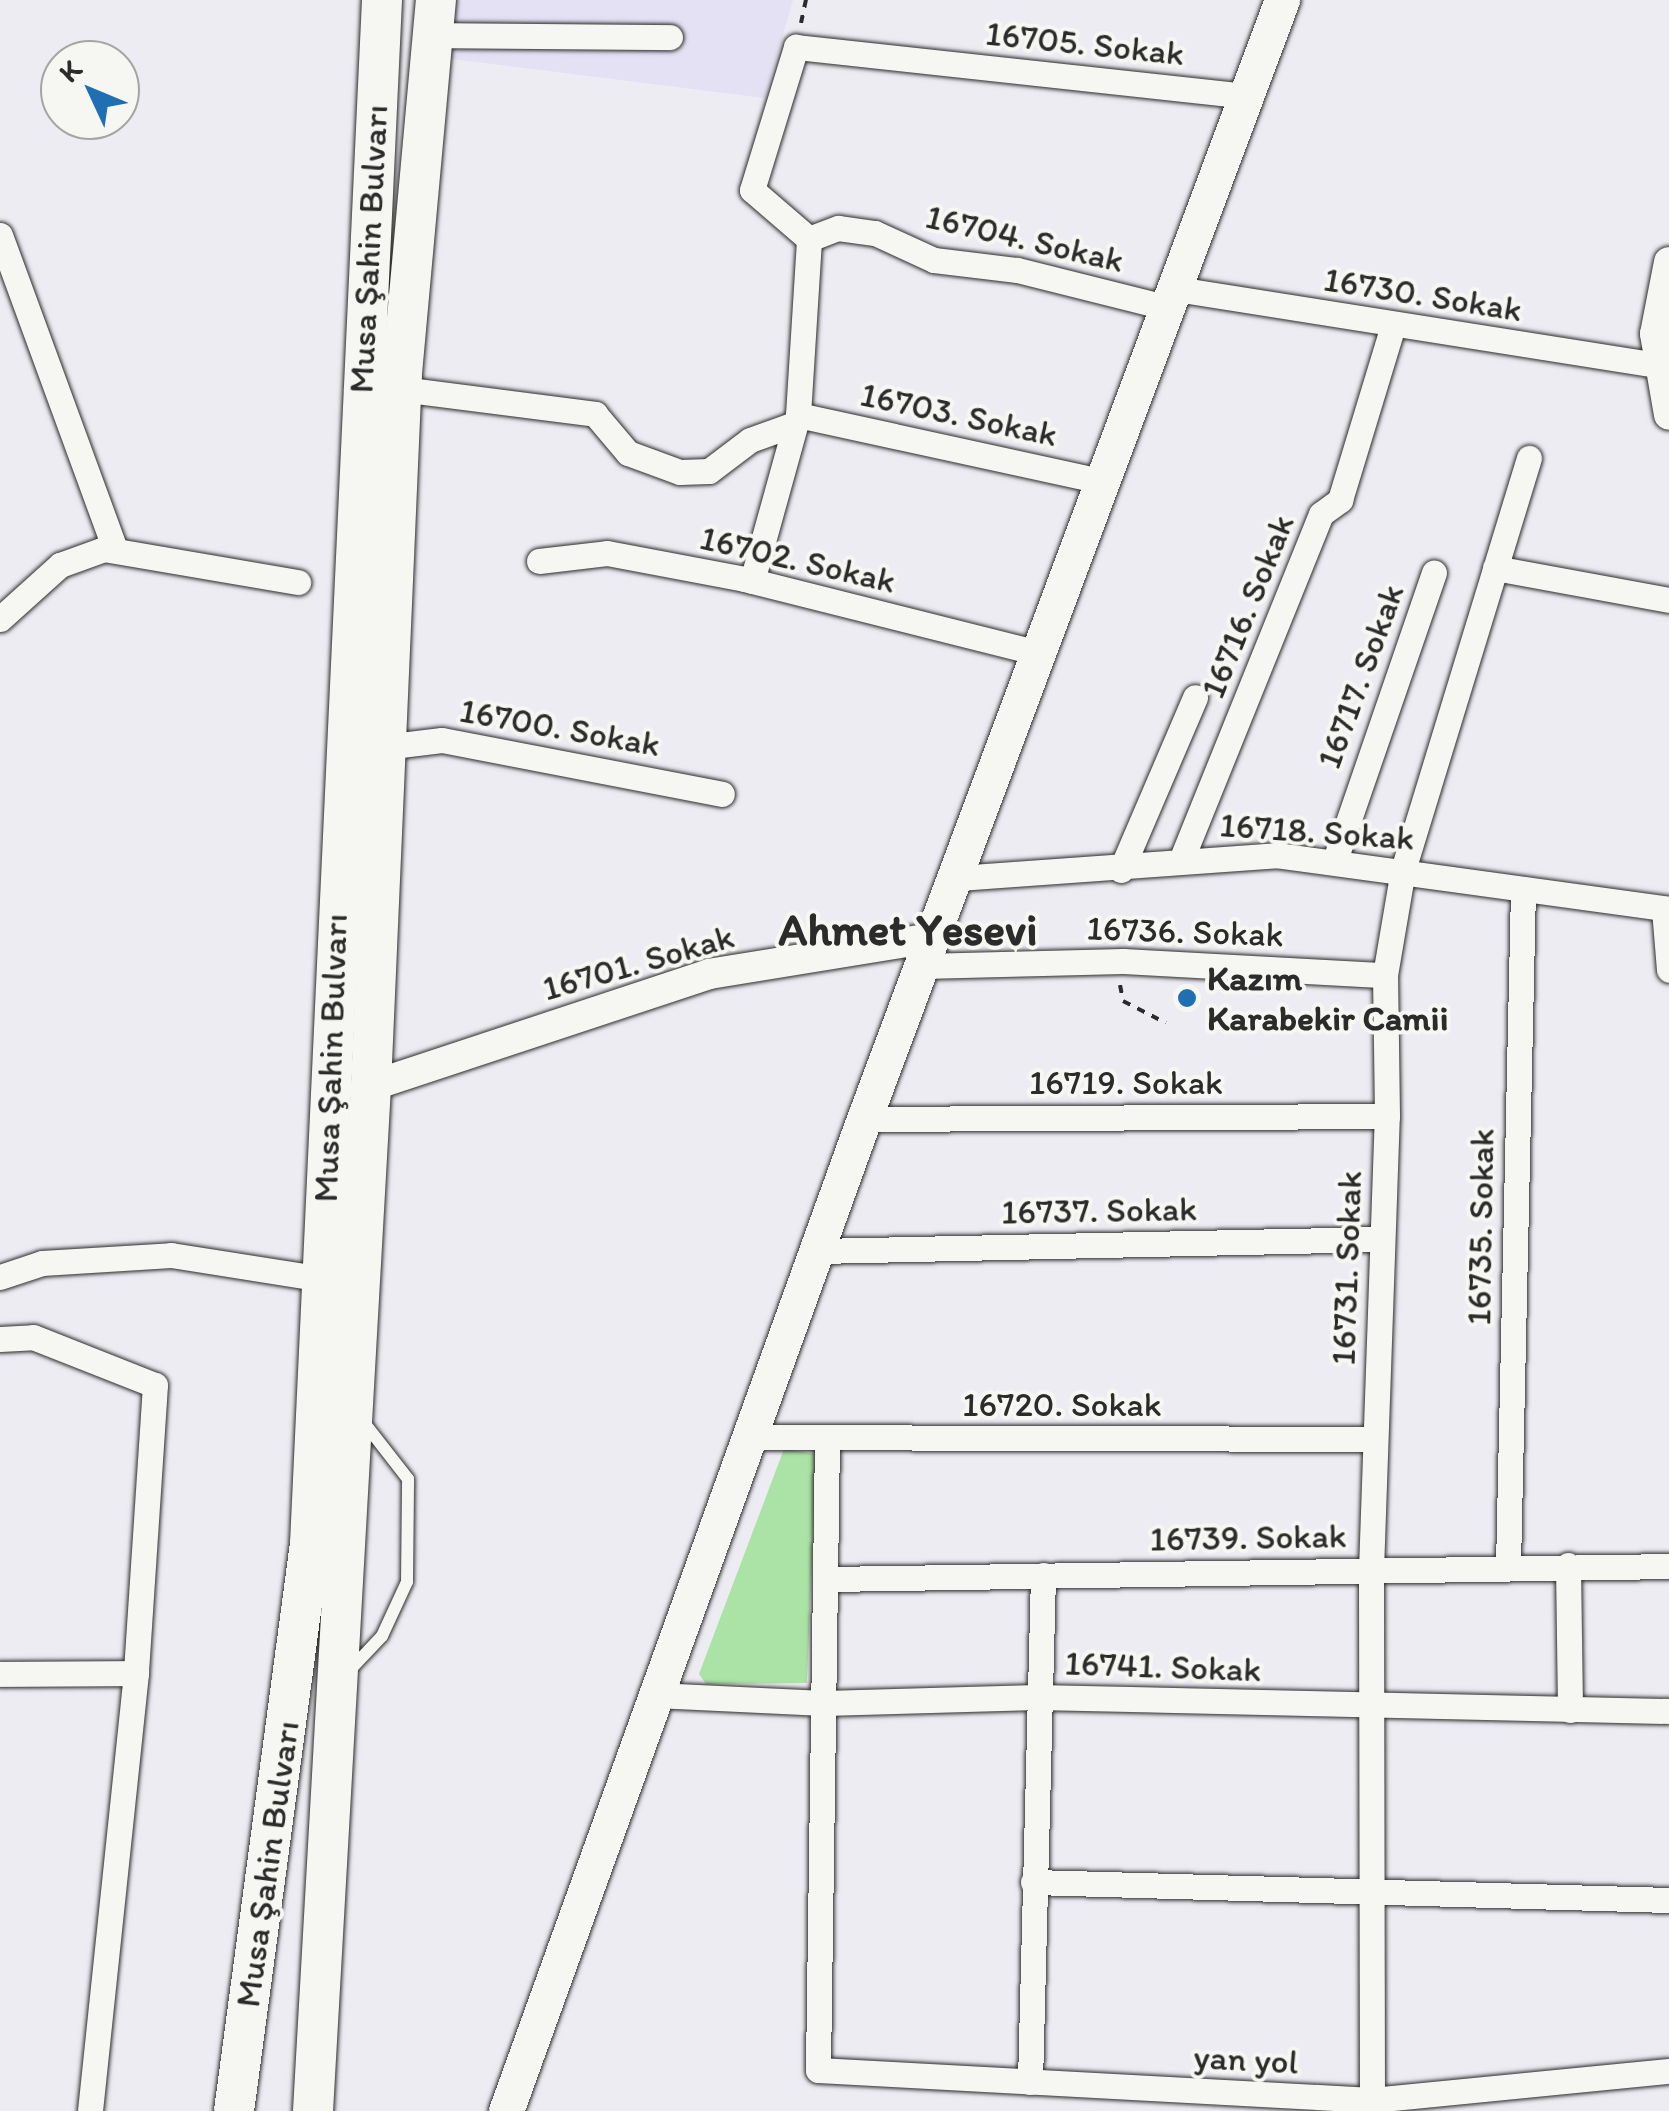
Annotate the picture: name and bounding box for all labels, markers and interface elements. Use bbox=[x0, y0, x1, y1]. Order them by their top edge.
street label: 16705. Sokak bbox=[984, 12, 1186, 74]
north arrow bbox=[40, 40, 140, 140]
text: K bbox=[51, 52, 88, 89]
street label: Musa Şahin Bulvarı bbox=[339, 104, 397, 394]
street label: 16704. Sokak bbox=[922, 195, 1128, 281]
street label: 16730. Sokak bbox=[1321, 258, 1525, 330]
street label: 16703. Sokak bbox=[857, 373, 1061, 455]
street label: 16716. Sokak bbox=[1191, 508, 1303, 704]
street label: 16702. Sokak bbox=[696, 516, 900, 602]
street label: 16717. Sokak bbox=[1307, 578, 1413, 774]
street label: 16700. Sokak bbox=[457, 689, 663, 765]
street label: 16718. Sokak bbox=[1218, 803, 1416, 859]
district label: Ahmet Yesevi bbox=[779, 903, 1037, 957]
street label: 16736. Sokak bbox=[1086, 907, 1284, 955]
street label: Musa Şahin Bulvarı bbox=[304, 913, 356, 1203]
street label: 16701. Sokak bbox=[537, 915, 739, 1009]
place label: Kazım Karabekir Camii bbox=[1207, 957, 1451, 1039]
marker: Kazım Karabekir Camii bbox=[1176, 987, 1198, 1009]
street label: 16719. Sokak bbox=[1029, 1061, 1223, 1103]
street label: 16735. Sokak bbox=[1457, 1128, 1503, 1326]
street label: 16731. Sokak bbox=[1322, 1170, 1370, 1366]
street label: 16737. Sokak bbox=[1001, 1187, 1197, 1233]
street label: 16720. Sokak bbox=[962, 1383, 1162, 1425]
street label: 16739. Sokak bbox=[1149, 1514, 1347, 1560]
street label: 16741. Sokak bbox=[1064, 1642, 1262, 1690]
street label: Musa Şahin Bulvarı bbox=[226, 1718, 308, 2010]
street label: yan yol bbox=[1192, 2035, 1300, 2083]

